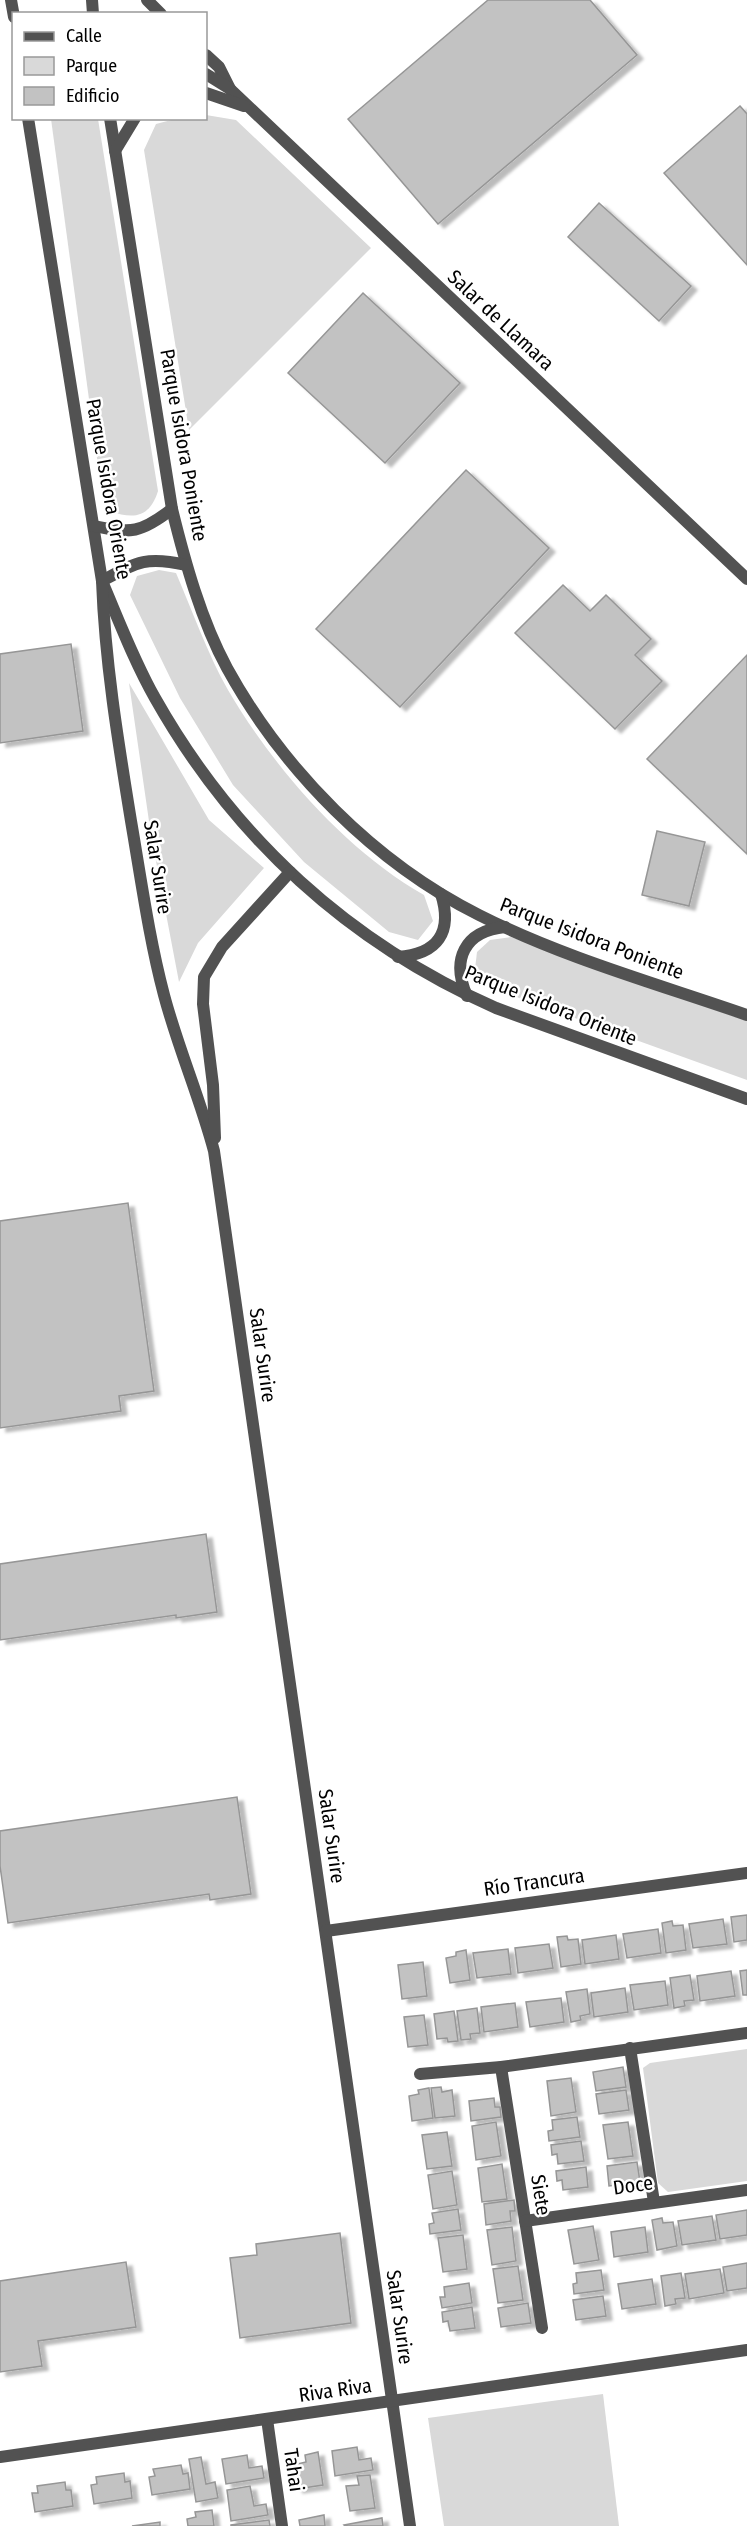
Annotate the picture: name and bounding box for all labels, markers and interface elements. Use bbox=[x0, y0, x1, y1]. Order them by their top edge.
legend bbox=[12, 12, 207, 120]
text: Calle bbox=[66, 25, 102, 47]
text: Parque bbox=[66, 55, 117, 77]
text: Edificio bbox=[66, 85, 119, 107]
street label: Salar de Llamara bbox=[443, 265, 559, 375]
street label: Parque Isidora Poniente bbox=[155, 347, 213, 543]
street label: Parque Isidora Oriente bbox=[81, 397, 137, 581]
street label: Salar Surire bbox=[139, 818, 177, 916]
street label: Parque Isidora Poniente bbox=[497, 892, 687, 984]
street label: Parque Isidora Oriente bbox=[461, 960, 641, 1050]
street label: Salar Surire bbox=[245, 1306, 281, 1404]
street label: Salar Surire bbox=[314, 1787, 350, 1885]
street label: Río Trancura bbox=[482, 1863, 586, 1901]
street label: Doce bbox=[611, 2170, 655, 2200]
street label: Siete bbox=[526, 2173, 556, 2217]
street label: Salar Surire bbox=[382, 2268, 418, 2366]
street label: Riva Riva bbox=[297, 2373, 373, 2407]
street label: Tahai bbox=[279, 2447, 309, 2493]

